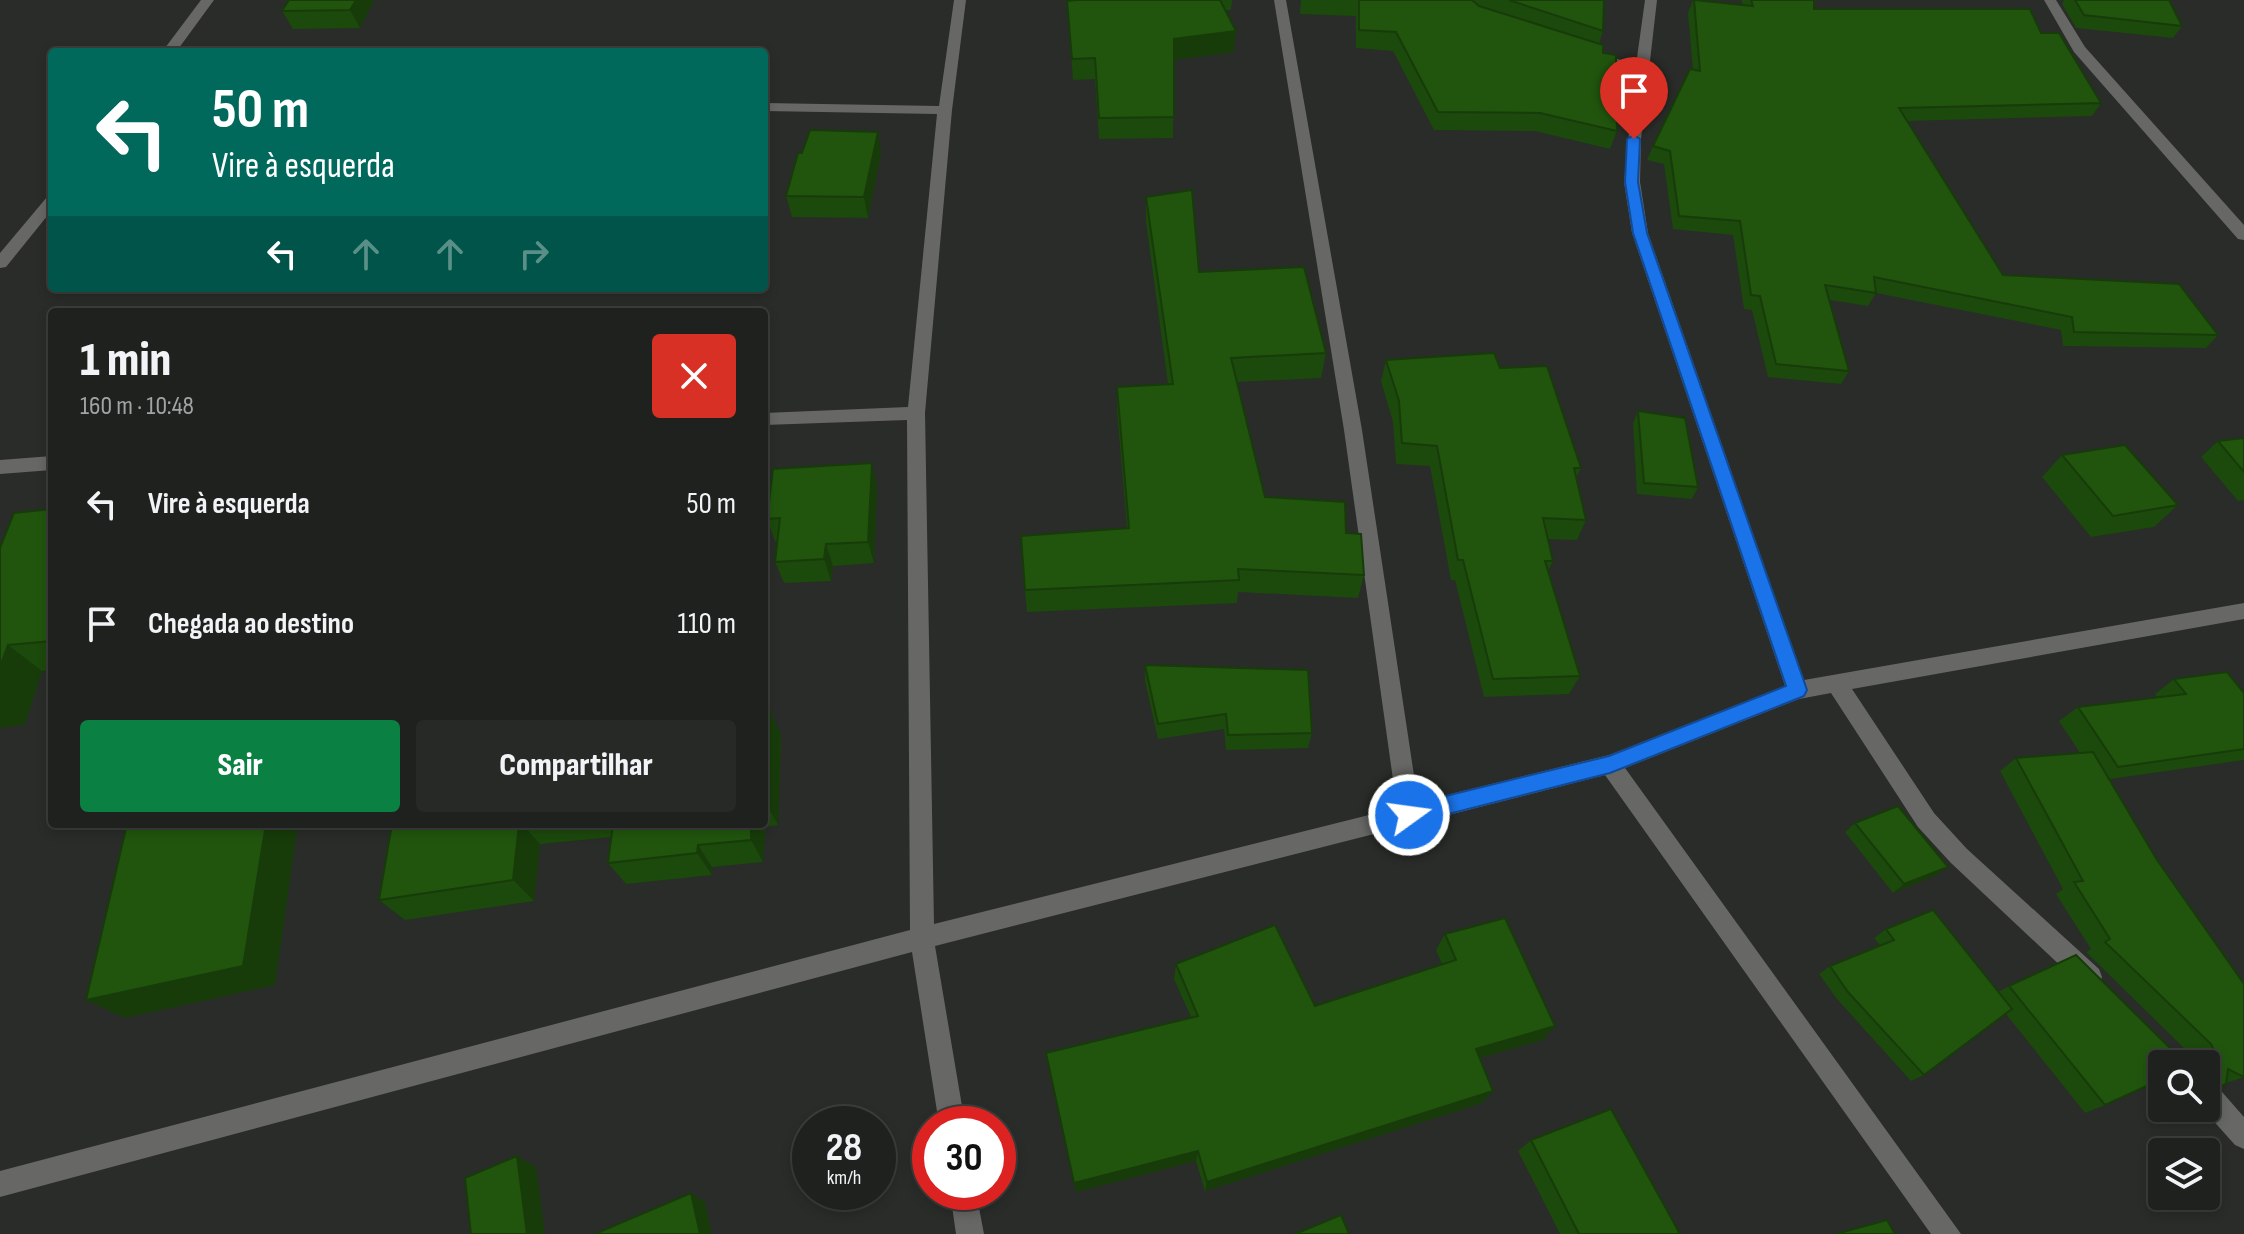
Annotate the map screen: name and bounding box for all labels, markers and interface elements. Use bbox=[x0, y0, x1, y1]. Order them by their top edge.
pin bbox=[1600, 57, 1668, 139]
icon: arrive bbox=[1612, 69, 1656, 113]
text: 50 m bbox=[212, 77, 309, 144]
icon: left bbox=[80, 80, 184, 184]
text: Vire à esquerda bbox=[212, 145, 395, 188]
icon: left bbox=[260, 232, 304, 276]
icon: ahead bbox=[344, 232, 388, 276]
icon: ahead bbox=[428, 232, 472, 276]
icon: right bbox=[512, 232, 556, 276]
text: 1 min bbox=[80, 332, 171, 389]
button: close bbox=[652, 334, 736, 418]
text: 160 m · 10:48 bbox=[80, 391, 194, 422]
icon: left bbox=[80, 482, 124, 526]
text: Vire à esquerda bbox=[148, 486, 310, 522]
text: 50 m bbox=[687, 486, 736, 522]
icon: arrive bbox=[80, 602, 124, 646]
text: Chegada ao destino bbox=[148, 606, 354, 642]
text: 110 m bbox=[678, 606, 736, 642]
button: Sair bbox=[80, 720, 400, 812]
button: Compartilhar bbox=[416, 720, 736, 812]
position arrow bbox=[1367, 773, 1451, 857]
map controls bbox=[2148, 1050, 2220, 1210]
button: search bbox=[2148, 1050, 2220, 1122]
speed limit sign: 30 bbox=[912, 1106, 1016, 1210]
text: 28 bbox=[826, 1124, 862, 1172]
button: layers bbox=[2148, 1138, 2220, 1210]
text: km/h bbox=[827, 1166, 861, 1190]

